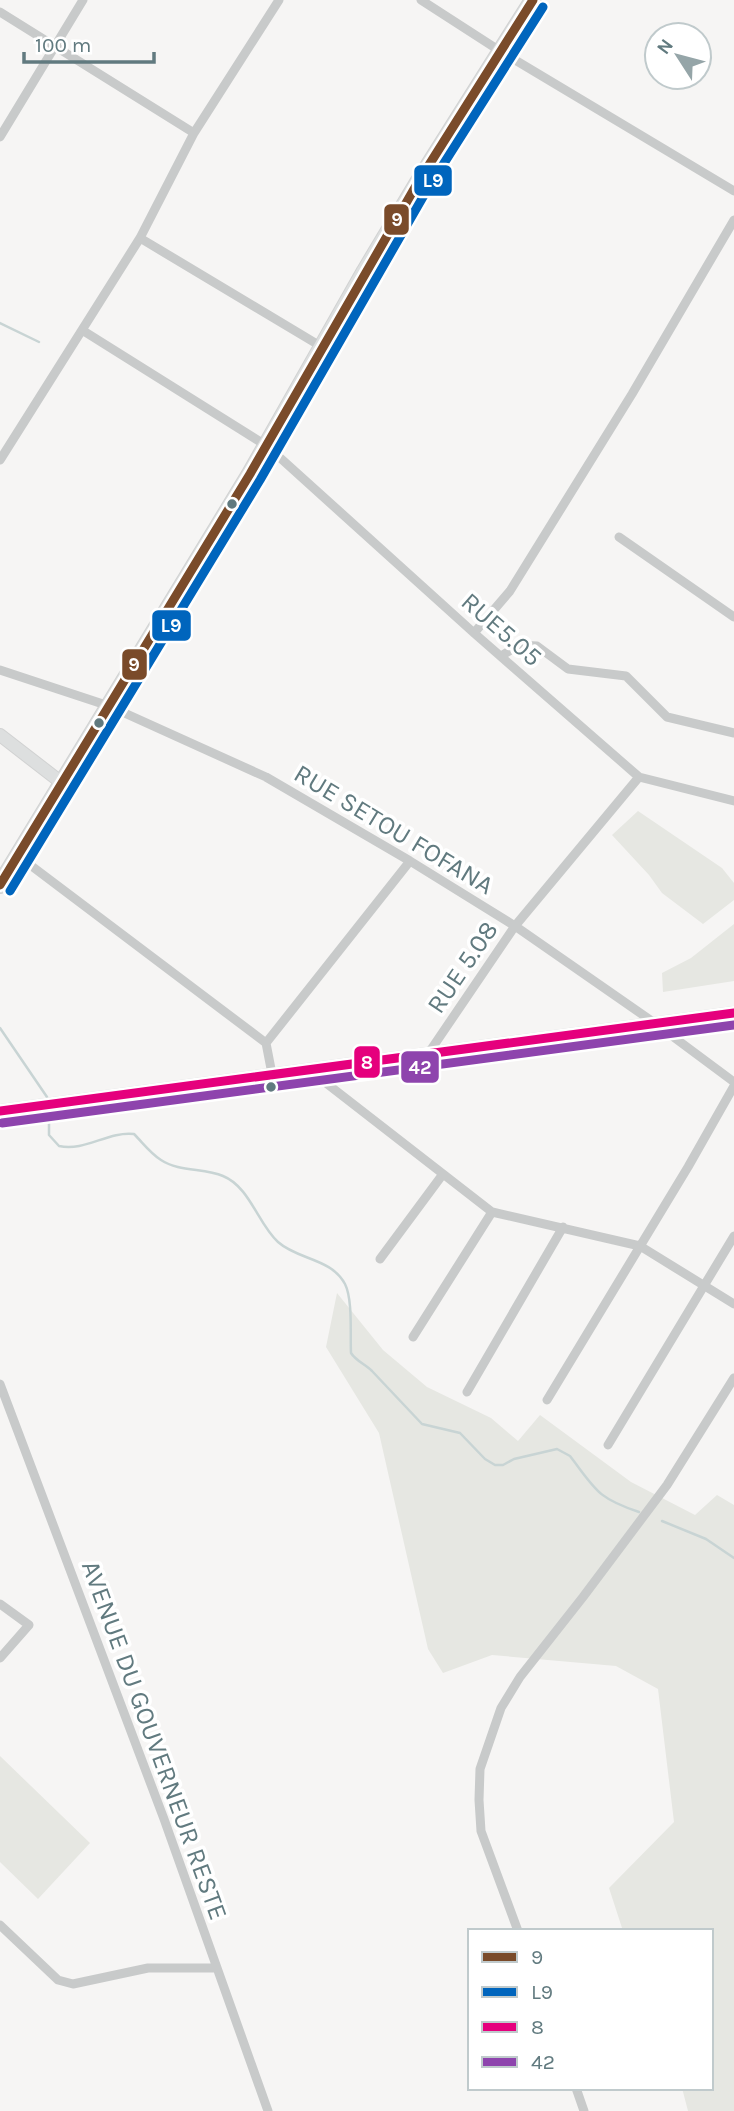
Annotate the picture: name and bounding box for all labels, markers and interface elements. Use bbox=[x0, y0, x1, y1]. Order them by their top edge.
scale bar bbox=[24, 21, 154, 65]
north arrow bbox=[643, 21, 713, 91]
text: 100 m bbox=[35, 33, 92, 57]
text: N bbox=[652, 35, 678, 59]
line badge: L9 bbox=[413, 164, 453, 197]
text: L9 bbox=[423, 170, 443, 192]
line badge: 9 bbox=[383, 203, 410, 236]
text: 9 bbox=[391, 209, 403, 231]
unlabelled marker bbox=[225, 497, 239, 511]
street label: RUE5.05 bbox=[455, 586, 548, 673]
line badge: L9 bbox=[151, 609, 192, 642]
text: L9 bbox=[161, 615, 181, 637]
line badge: 9 bbox=[121, 648, 148, 681]
text: 9 bbox=[128, 654, 140, 676]
unlabelled marker bbox=[92, 716, 106, 730]
street label: RUE SETOU FOFANA bbox=[288, 758, 499, 901]
street label: RUE 5.08 bbox=[420, 915, 504, 1019]
line badge: 8 bbox=[353, 1045, 381, 1079]
line badge: 42 bbox=[400, 1050, 440, 1084]
text: 8 bbox=[361, 1052, 373, 1074]
text: 42 bbox=[409, 1057, 431, 1079]
unlabelled marker bbox=[264, 1080, 278, 1094]
street label: AVENUE DU GOUVERNEUR RESTE bbox=[75, 1556, 234, 1924]
legend bbox=[468, 1929, 713, 2090]
text: 9 bbox=[531, 1945, 543, 1969]
text: L9 bbox=[531, 1980, 553, 2004]
text: 8 bbox=[531, 2015, 544, 2039]
text: 42 bbox=[531, 2050, 555, 2074]

